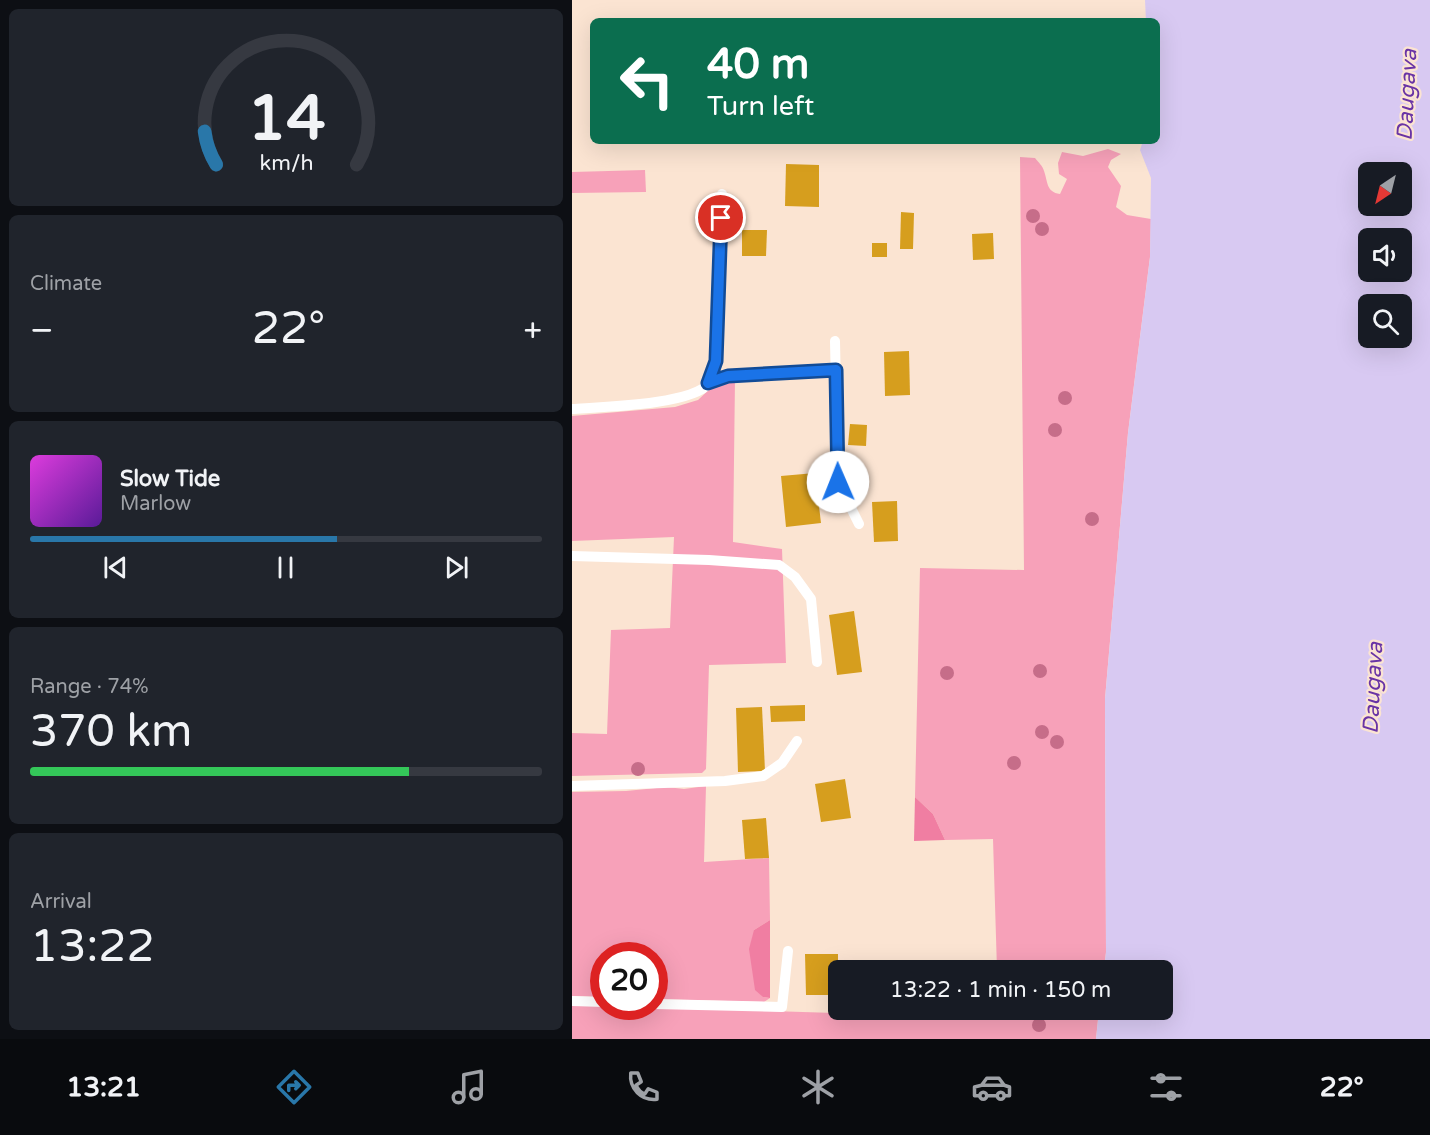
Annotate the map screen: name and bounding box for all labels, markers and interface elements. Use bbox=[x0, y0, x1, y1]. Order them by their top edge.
text: 40 m bbox=[707, 39, 809, 90]
icon: left bbox=[608, 42, 686, 120]
water label: Daugava bbox=[1392, 48, 1422, 142]
text: 14 bbox=[247, 82, 325, 157]
text: Turn left bbox=[707, 90, 814, 123]
text: km/h bbox=[259, 150, 313, 176]
north arrow bbox=[1358, 162, 1412, 216]
map controls bbox=[1358, 162, 1412, 348]
pin bbox=[695, 192, 746, 243]
icon: arrive bbox=[704, 201, 737, 234]
button: sound bbox=[1358, 228, 1412, 282]
text: Climate bbox=[30, 272, 102, 296]
button: search bbox=[1358, 294, 1412, 348]
text: 22° bbox=[252, 302, 325, 356]
text: − bbox=[30, 311, 54, 350]
text: + bbox=[523, 311, 542, 350]
position arrow bbox=[806, 450, 870, 514]
text: Slow Tide bbox=[120, 466, 220, 492]
text: Marlow bbox=[120, 492, 191, 516]
icon: previous bbox=[99, 551, 132, 584]
icon: pause bbox=[269, 551, 302, 584]
icon: next bbox=[440, 551, 473, 584]
water label: Daugava bbox=[1358, 641, 1388, 735]
text: Range · 74% bbox=[30, 675, 149, 699]
text: 370 km bbox=[30, 705, 192, 759]
text: Arrival bbox=[30, 890, 92, 914]
text: 13:22 bbox=[30, 920, 155, 974]
speed limit sign: 20 bbox=[590, 942, 668, 1020]
text: 13:22 · 1 min · 150 m bbox=[890, 977, 1111, 1003]
icon: directions bbox=[273, 1066, 315, 1108]
icon: music bbox=[448, 1066, 490, 1108]
icon: phone bbox=[622, 1066, 664, 1108]
icon: climate bbox=[797, 1066, 839, 1108]
icon: car bbox=[971, 1066, 1013, 1108]
icon: filters bbox=[1145, 1066, 1187, 1108]
text: 13:21 bbox=[66, 1071, 141, 1104]
text: 22° bbox=[1320, 1071, 1364, 1104]

